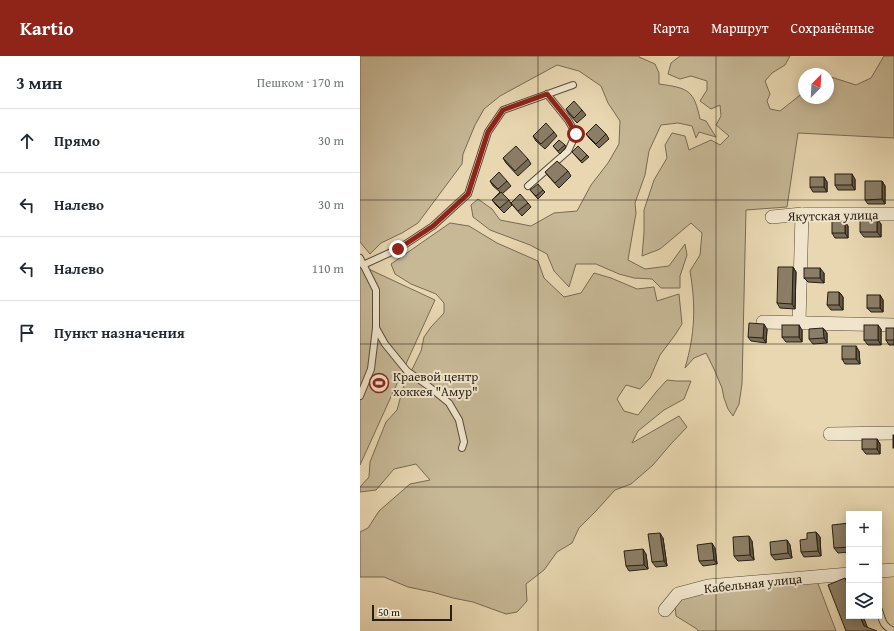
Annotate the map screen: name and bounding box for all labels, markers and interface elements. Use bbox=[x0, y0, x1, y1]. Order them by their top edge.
text: Kartio bbox=[20, 14, 74, 42]
text: Карта bbox=[653, 18, 689, 38]
text: Маршрут bbox=[711, 18, 769, 38]
text: Сохранённые bbox=[791, 18, 874, 38]
north arrow bbox=[798, 68, 834, 104]
text: 3 мин bbox=[16, 70, 62, 95]
text: Пешком · 170 m bbox=[257, 73, 344, 92]
route start bbox=[567, 125, 585, 143]
icon: ahead bbox=[16, 130, 38, 152]
text: Прямо bbox=[54, 130, 100, 151]
text: 30 m bbox=[318, 131, 344, 150]
icon: left bbox=[16, 194, 38, 216]
text: Налево bbox=[54, 194, 104, 215]
text: 30 m bbox=[318, 195, 344, 214]
street label: Якутская улица bbox=[787, 205, 879, 226]
route end bbox=[389, 240, 407, 258]
icon: left bbox=[16, 258, 38, 280]
text: Налево bbox=[54, 258, 104, 279]
text: 110 m bbox=[312, 259, 344, 278]
icon: arrive bbox=[16, 322, 38, 344]
text: Пункт назначения bbox=[54, 322, 185, 343]
place label: Краевой центр хоккея "Амур" bbox=[393, 367, 478, 401]
sports icon: Краевой центр хоккея "Амур" bbox=[368, 372, 390, 394]
map controls bbox=[846, 511, 882, 619]
button: + bbox=[846, 511, 882, 547]
button: − bbox=[846, 547, 882, 583]
street label: Кабельная улица bbox=[703, 569, 804, 598]
button: layers bbox=[846, 583, 882, 619]
scale bar bbox=[372, 603, 452, 622]
text: 50 m bbox=[378, 604, 400, 620]

